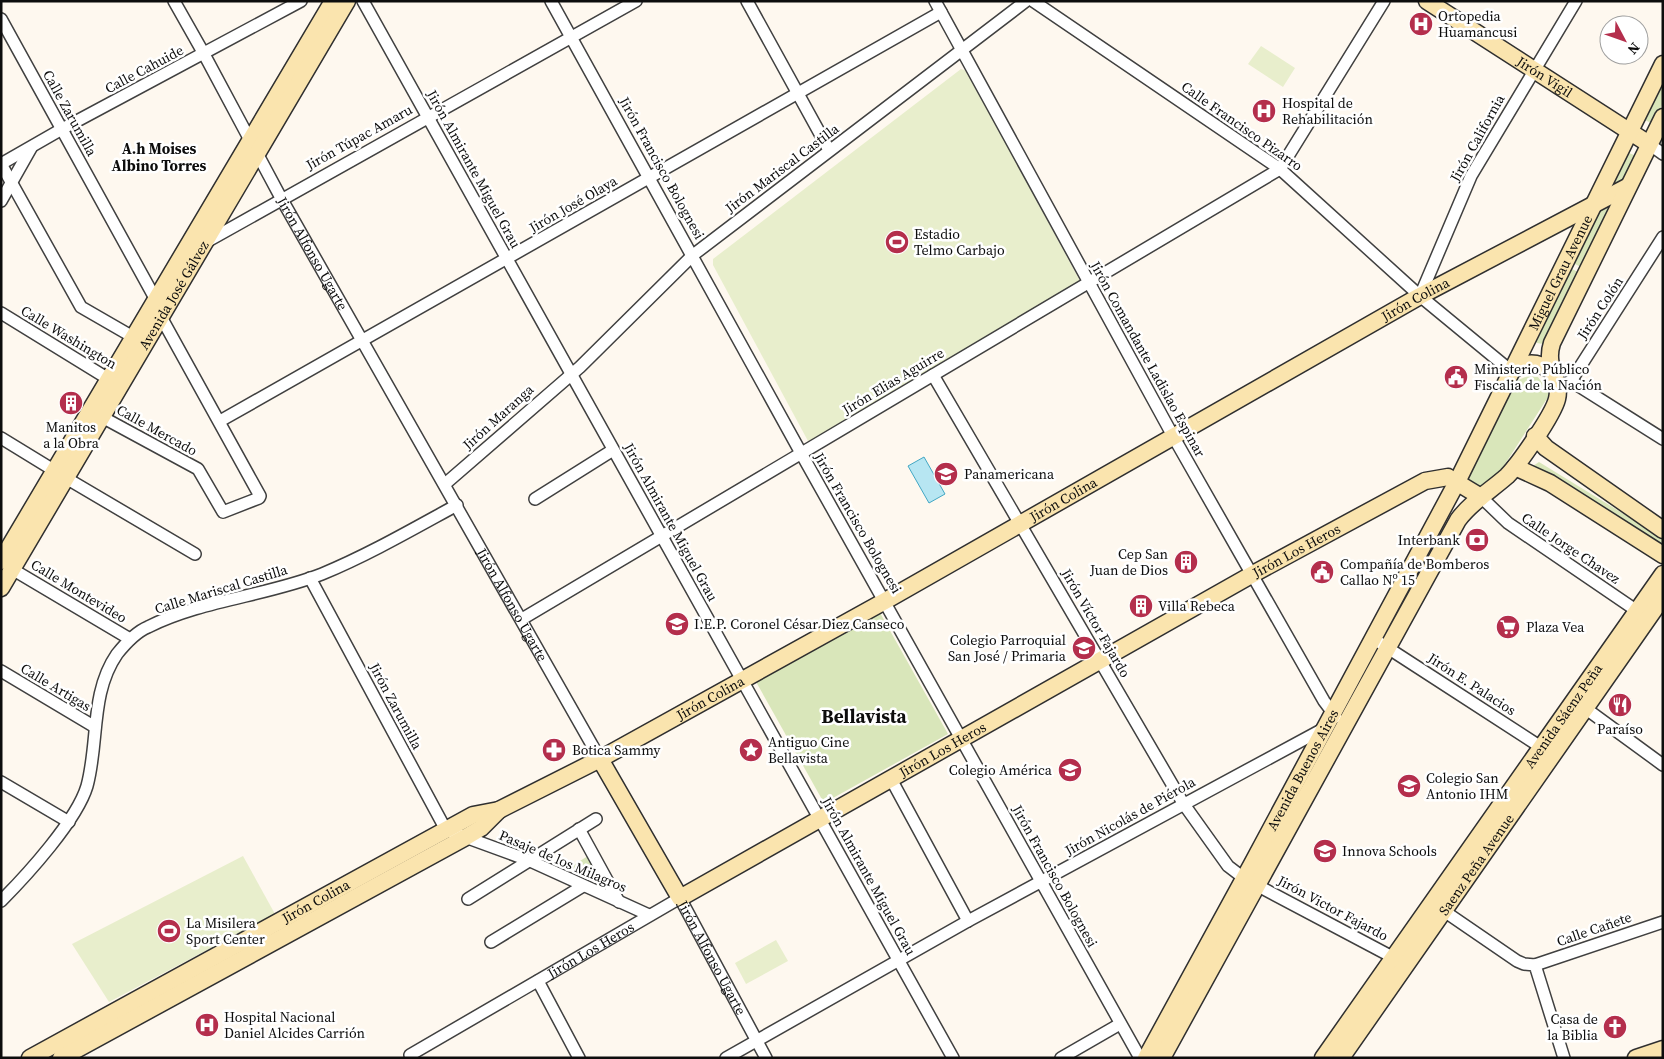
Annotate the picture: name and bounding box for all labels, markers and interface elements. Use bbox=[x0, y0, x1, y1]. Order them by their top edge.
place label: Ortopedia Huamancusi bbox=[1438, 6, 1517, 42]
hospital icon: Ortopedia Huamancusi bbox=[1408, 11, 1434, 37]
north arrow bbox=[1599, 15, 1649, 65]
text: N bbox=[1623, 38, 1645, 59]
street label: Calle Cahuide bbox=[101, 40, 187, 98]
street label: Jirón Vigil bbox=[1512, 51, 1577, 102]
street label: Calle Zarumilla bbox=[38, 66, 102, 160]
street label: Calle Francisco Pizarro bbox=[1177, 76, 1307, 176]
street label: Jirón Almirante Miguel Grau bbox=[422, 85, 526, 252]
street label: Jirón California bbox=[1444, 90, 1510, 186]
street label: Jirón Francisco Bolognesi bbox=[614, 92, 709, 243]
place label: Hospital de Rehabilitación bbox=[1282, 93, 1373, 129]
hospital icon: Hospital de Rehabilitación bbox=[1251, 98, 1277, 124]
street label: Jirón Túpac Amaru bbox=[301, 99, 416, 175]
street label: Jirón Mariscal Castilla bbox=[720, 118, 844, 218]
district label: A.h Moises Albino Torres bbox=[112, 138, 207, 176]
street label: Jirón José Olaya bbox=[524, 170, 621, 238]
street label: Jirón Alfonso Ugarte bbox=[272, 192, 353, 314]
street label: Miguel Grau Avenue bbox=[1523, 211, 1597, 334]
place label: Estadio Telmo Carbajo bbox=[914, 224, 1005, 260]
sports icon: Estadio Telmo Carbajo bbox=[884, 229, 910, 255]
street label: Avenida José Gálvez bbox=[134, 236, 214, 353]
street label: Jirón Comandante Ladislao Espinar bbox=[1085, 257, 1210, 461]
street label: Jirón Colina bbox=[1377, 272, 1454, 327]
street label: Jirón Colón bbox=[1572, 272, 1628, 344]
street label: Calle Washington bbox=[17, 300, 121, 374]
street label: Jirón Elias Aguirre bbox=[838, 343, 948, 420]
place label: Ministerio Público Fiscalia de la Nación bbox=[1474, 359, 1603, 395]
public building icon: Ministerio Público Fiscalia de la Nación bbox=[1443, 364, 1469, 390]
street label: Jirón Maranga bbox=[457, 379, 539, 455]
building icon: Manitos a la Obra bbox=[58, 390, 84, 416]
street label: Calle Mercado bbox=[113, 400, 201, 461]
place label: Manitos a la Obra bbox=[43, 417, 100, 453]
street label: Jirón Almirante Miguel Grau bbox=[619, 438, 723, 605]
street label: Jirón Francisco Bolognesi bbox=[809, 448, 907, 597]
school or university icon: Panamericana bbox=[933, 461, 959, 487]
place label: Panamericana bbox=[964, 464, 1055, 484]
street label: Jirón Colina bbox=[1025, 472, 1102, 527]
street label: Calle Jorge Chavez bbox=[1518, 508, 1625, 589]
street label: Jirón Los Heros bbox=[1248, 519, 1344, 583]
bank icon: Interbank bbox=[1464, 527, 1490, 553]
place label: Interbank bbox=[1398, 530, 1460, 550]
street label: Jirón Alfonso Ugarte bbox=[472, 543, 552, 665]
place label: Cep San Juan de Dios bbox=[1089, 544, 1169, 580]
building icon: Cep San Juan de Dios bbox=[1173, 549, 1199, 575]
street label: Calle Montevideo bbox=[27, 554, 131, 628]
place label: Compañía de Bomberos Callao Nº 15 bbox=[1340, 554, 1489, 590]
street label: Calle Mariscal Castilla bbox=[152, 559, 291, 619]
public building icon: Compañía de Bomberos Callao Nº 15 bbox=[1309, 559, 1335, 585]
street label: Jirón Víctor Fajardo bbox=[1056, 564, 1135, 681]
building icon: Villa Rebeca bbox=[1128, 593, 1154, 619]
place label: Villa Rebeca bbox=[1158, 596, 1236, 616]
school or university icon: I.E.P. Coronel César Diez Canseco bbox=[664, 611, 690, 637]
place label: I.E.P. Coronel César Diez Canseco bbox=[694, 614, 905, 634]
supermarket icon: Plaza Vea bbox=[1495, 614, 1521, 640]
place label: Plaza Vea bbox=[1526, 617, 1585, 637]
place label: Colegio Parroquial San José / Primaria bbox=[948, 630, 1067, 666]
school or university icon: Colegio Parroquial San José / Primaria bbox=[1071, 635, 1097, 661]
street label: Jirón E. Palacios bbox=[1423, 647, 1520, 720]
street label: Calle Artigas bbox=[17, 658, 95, 716]
street label: Jirón Zarumilla bbox=[364, 658, 428, 754]
street label: Avenida Sáenz Peña bbox=[1520, 659, 1607, 772]
street label: Jirón Colina bbox=[672, 671, 749, 725]
restaurant icon: Paraíso bbox=[1607, 692, 1633, 718]
district label: Bellavista bbox=[821, 703, 908, 729]
street label: Avenida Buenos Aires bbox=[1262, 706, 1343, 834]
street label: Jirón Los Heros bbox=[894, 717, 990, 783]
place label: Paraíso bbox=[1597, 719, 1643, 739]
place label: Antiguo Cine Bellavista bbox=[768, 732, 849, 768]
pharmacy icon: Botica Sammy bbox=[541, 737, 567, 763]
place icon: Antiguo Cine Bellavista bbox=[738, 737, 764, 763]
place label: Botica Sammy bbox=[572, 740, 661, 760]
school or university icon: Colegio América bbox=[1057, 757, 1083, 783]
place label: Colegio América bbox=[949, 760, 1053, 780]
place label: Colegio San Antonio IHM bbox=[1426, 768, 1508, 804]
street label: Jirón Nicolás de Piérola bbox=[1060, 771, 1200, 861]
school or university icon: Colegio San Antonio IHM bbox=[1396, 773, 1422, 799]
street label: Jirón Almirante Miguel Grau bbox=[817, 792, 921, 959]
street label: Jirón Francisco Bolognesi bbox=[1007, 800, 1102, 951]
street label: Saenz Peña Avenue bbox=[1434, 810, 1519, 919]
street label: Pasaje de los Milagros bbox=[496, 825, 630, 897]
school or university icon: Innova Schools bbox=[1312, 838, 1338, 864]
place label: Innova Schools bbox=[1342, 841, 1437, 861]
street label: Jirón Victor Fajardo bbox=[1273, 870, 1392, 946]
street label: Jirón Colina bbox=[277, 874, 354, 928]
street label: Jirón Alfonso Ugarte bbox=[673, 896, 751, 1019]
street label: Calle Cañete bbox=[1554, 907, 1634, 951]
place label: La Misilera Sport Center bbox=[186, 913, 265, 949]
street label: Jirón Los Heros bbox=[543, 917, 638, 984]
sports icon: La Misilera Sport Center bbox=[156, 918, 182, 944]
place label: Hospital Nacional Daniel Alcides Carrión bbox=[224, 1007, 366, 1043]
place label: Casa de la Biblia bbox=[1547, 1009, 1599, 1045]
hospital icon: Hospital Nacional Daniel Alcides Carrión bbox=[194, 1012, 220, 1038]
church icon: Casa de la Biblia bbox=[1602, 1014, 1628, 1040]

